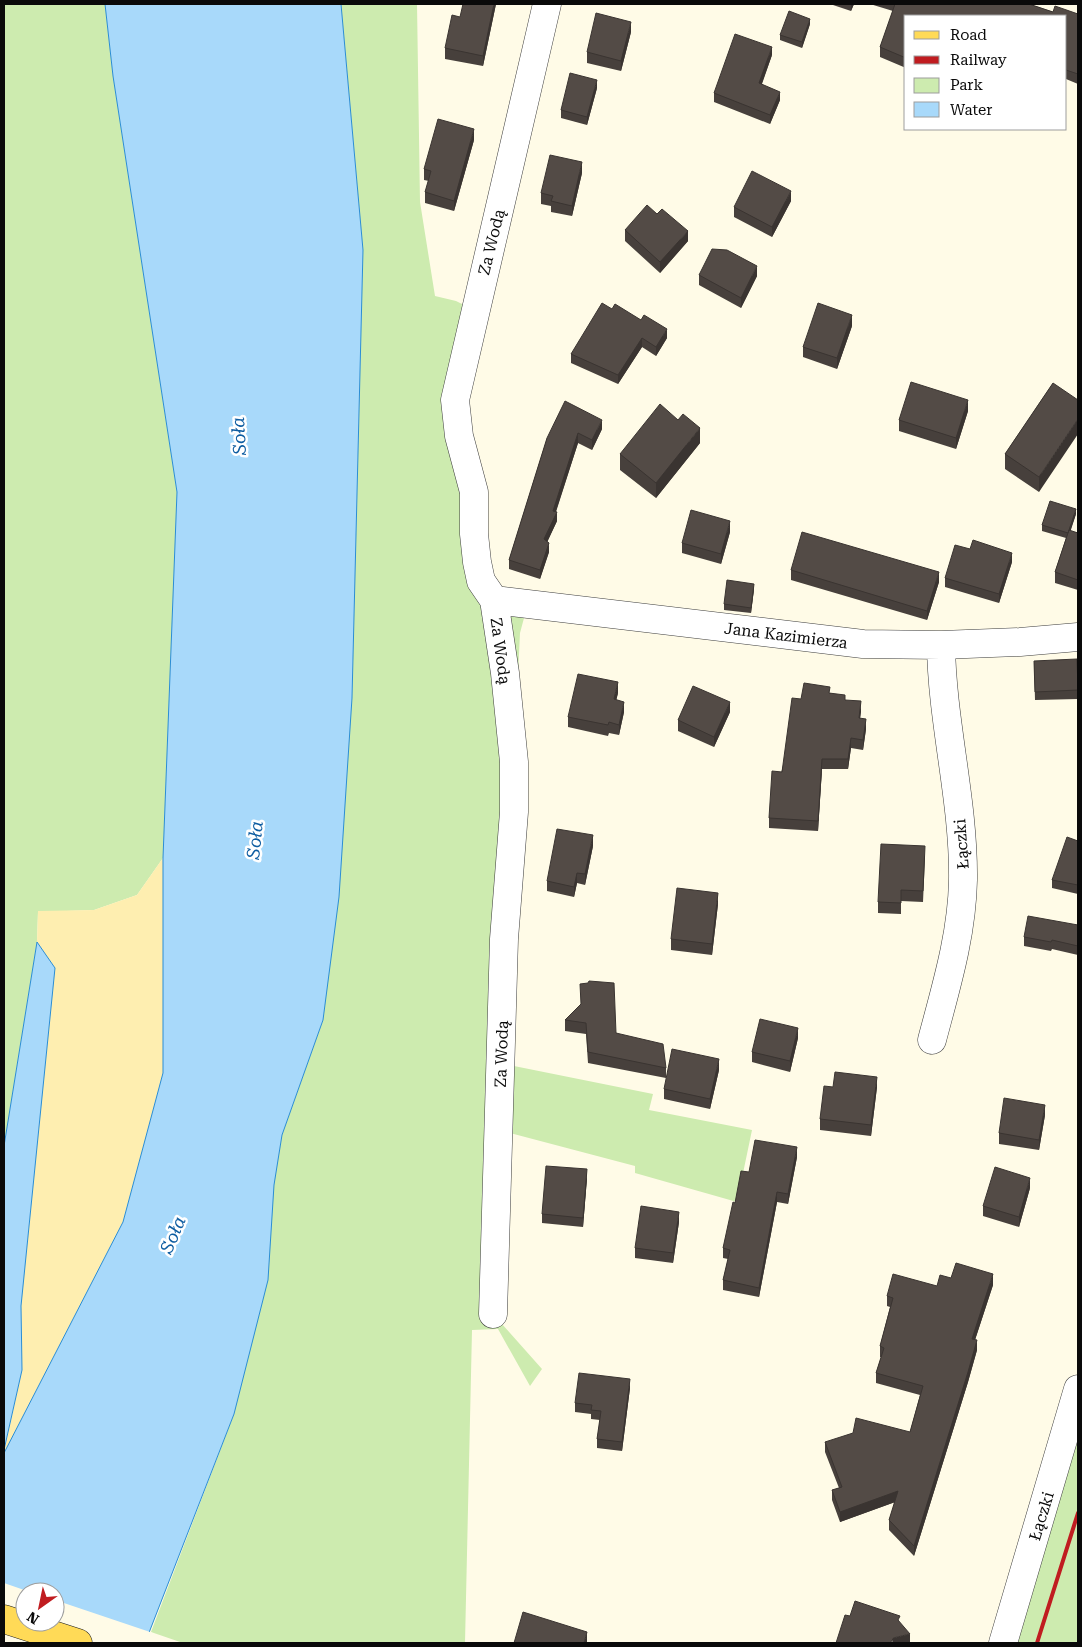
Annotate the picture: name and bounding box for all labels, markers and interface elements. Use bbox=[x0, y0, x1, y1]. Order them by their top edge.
legend bbox=[904, 15, 1067, 130]
text: Road bbox=[950, 26, 987, 44]
text: Railway bbox=[950, 51, 1007, 69]
text: Park bbox=[950, 76, 984, 94]
text: Water bbox=[950, 101, 992, 119]
street label: Za Wodą bbox=[474, 207, 509, 277]
water label: Soła bbox=[227, 416, 250, 457]
street label: Za Wodą bbox=[486, 616, 515, 686]
street label: Jana Kazimierza bbox=[723, 618, 849, 653]
street label: Łączki bbox=[950, 818, 973, 870]
water label: Soła bbox=[242, 820, 267, 861]
street label: Za Wodą bbox=[491, 1020, 512, 1088]
water label: Soła bbox=[155, 1213, 190, 1257]
street label: Łączki bbox=[1025, 1489, 1058, 1543]
north arrow bbox=[15, 1582, 65, 1632]
text: N bbox=[24, 1608, 42, 1628]

